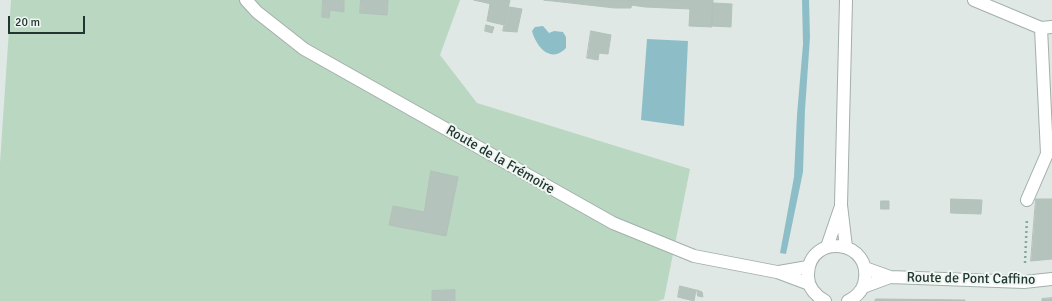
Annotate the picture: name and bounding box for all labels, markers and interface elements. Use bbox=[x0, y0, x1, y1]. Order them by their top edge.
scale bar bbox=[10, 8, 87, 34]
text: 20 m bbox=[15, 15, 40, 30]
street label: Route de la Frémoire bbox=[443, 122, 557, 198]
street label: Route de Pont Caffino bbox=[906, 269, 1036, 289]

